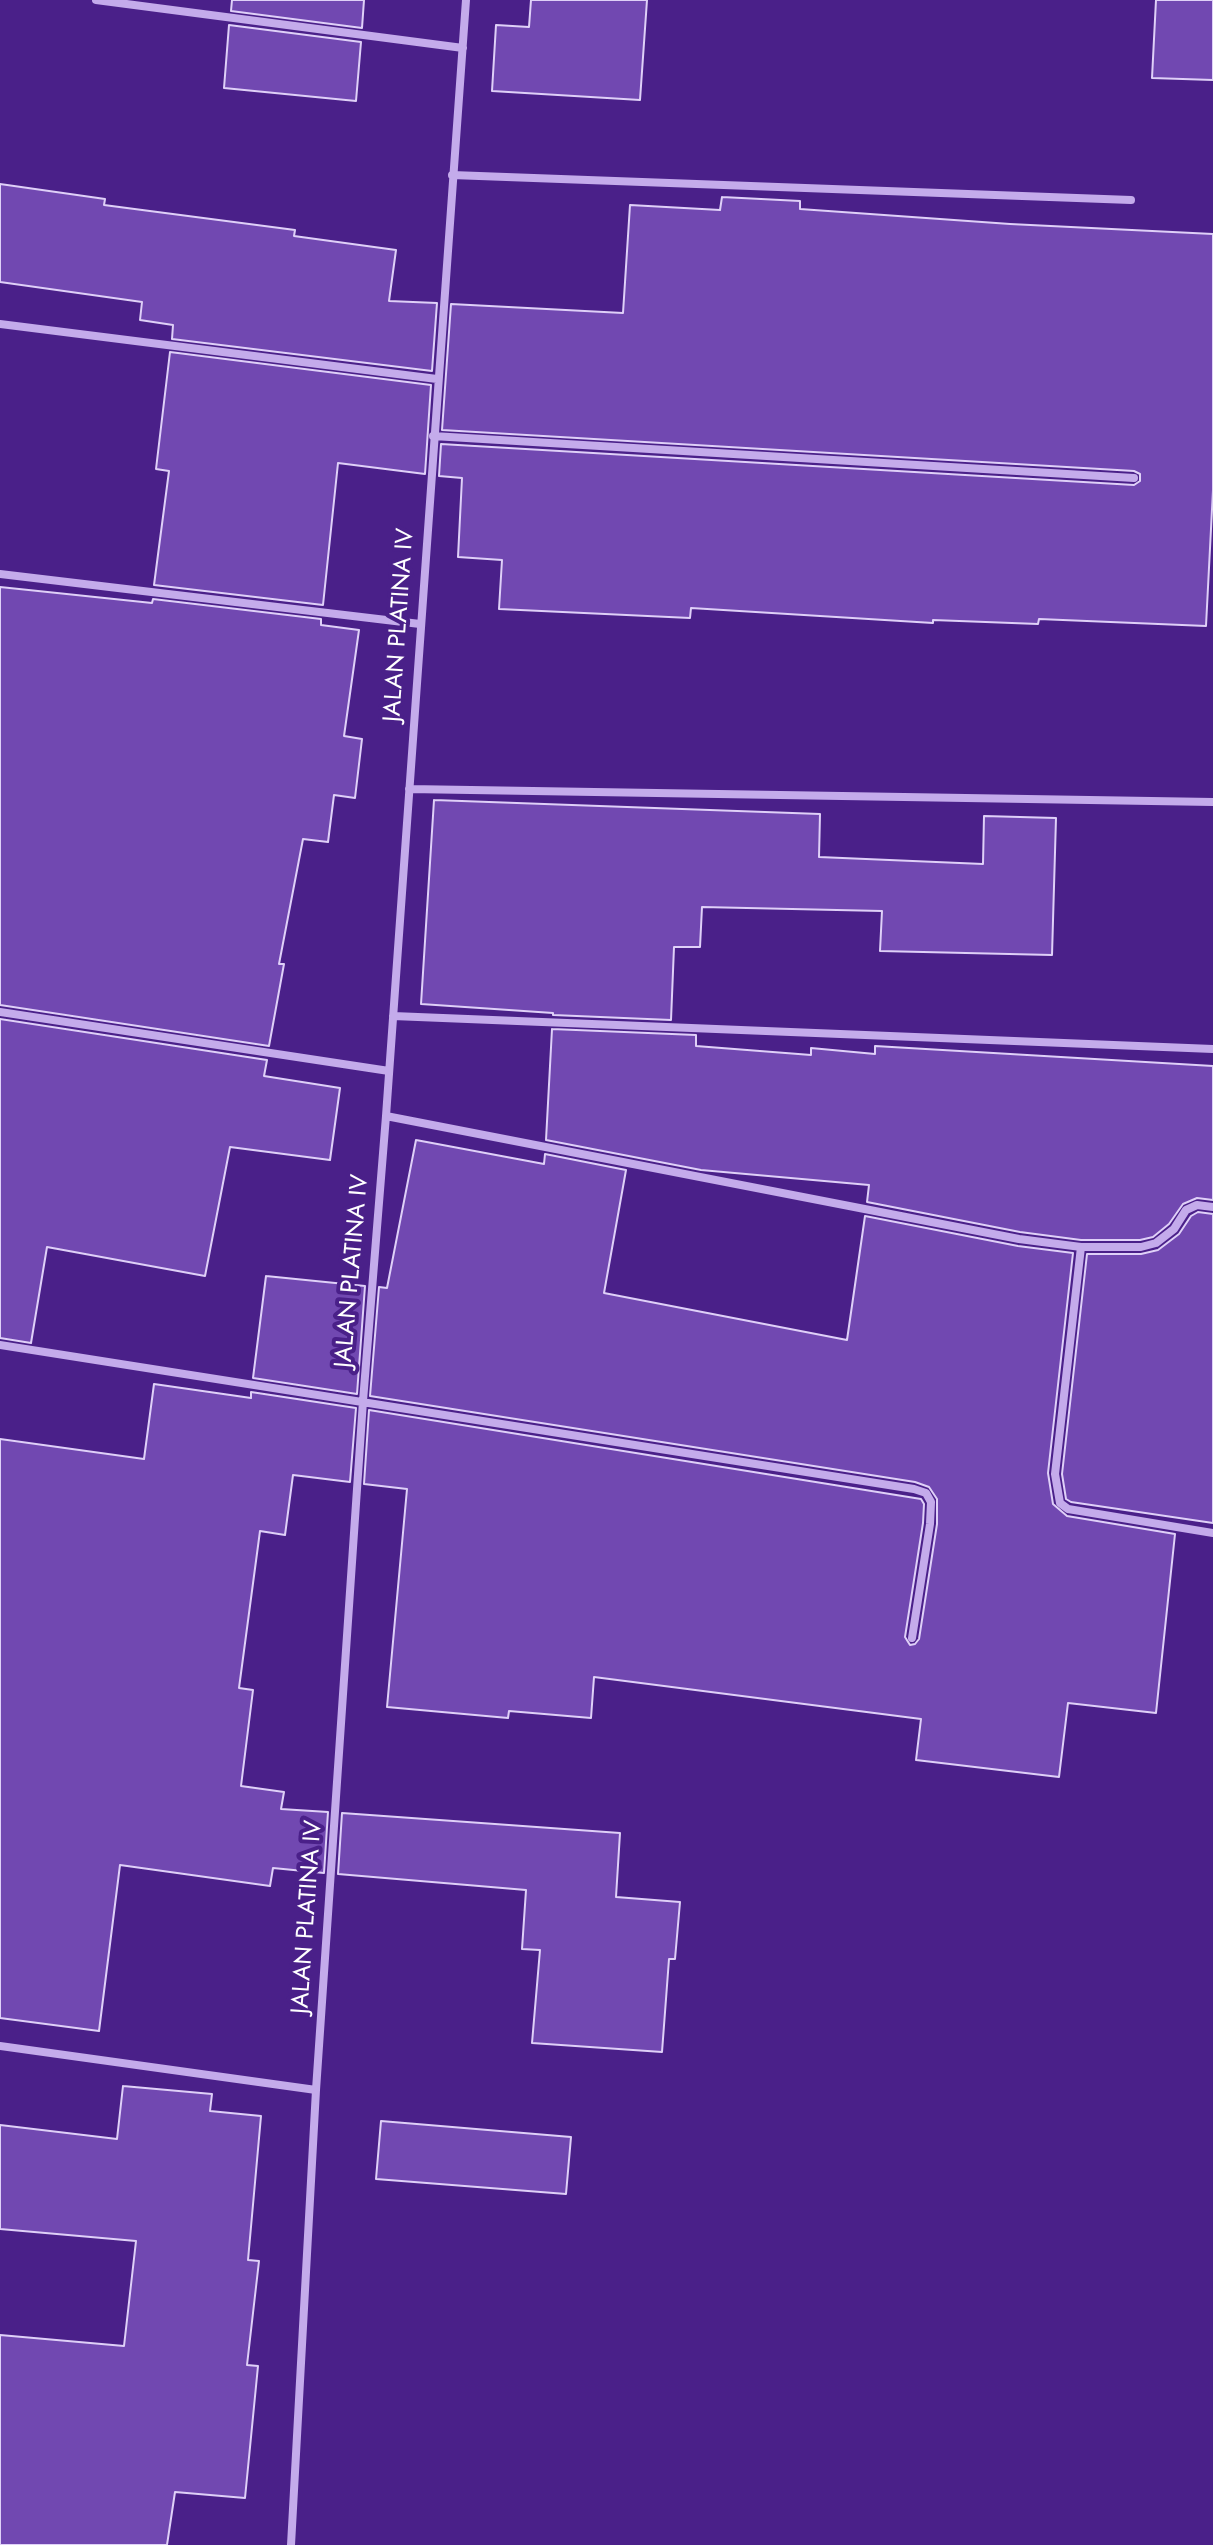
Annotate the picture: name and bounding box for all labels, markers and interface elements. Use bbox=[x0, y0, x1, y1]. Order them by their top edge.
street label: JALAN PLATINA IV bbox=[379, 527, 421, 723]
street label: JALAN PLATINA IV bbox=[330, 1173, 376, 1369]
street label: JALAN PLATINA IV bbox=[287, 1819, 329, 2015]

